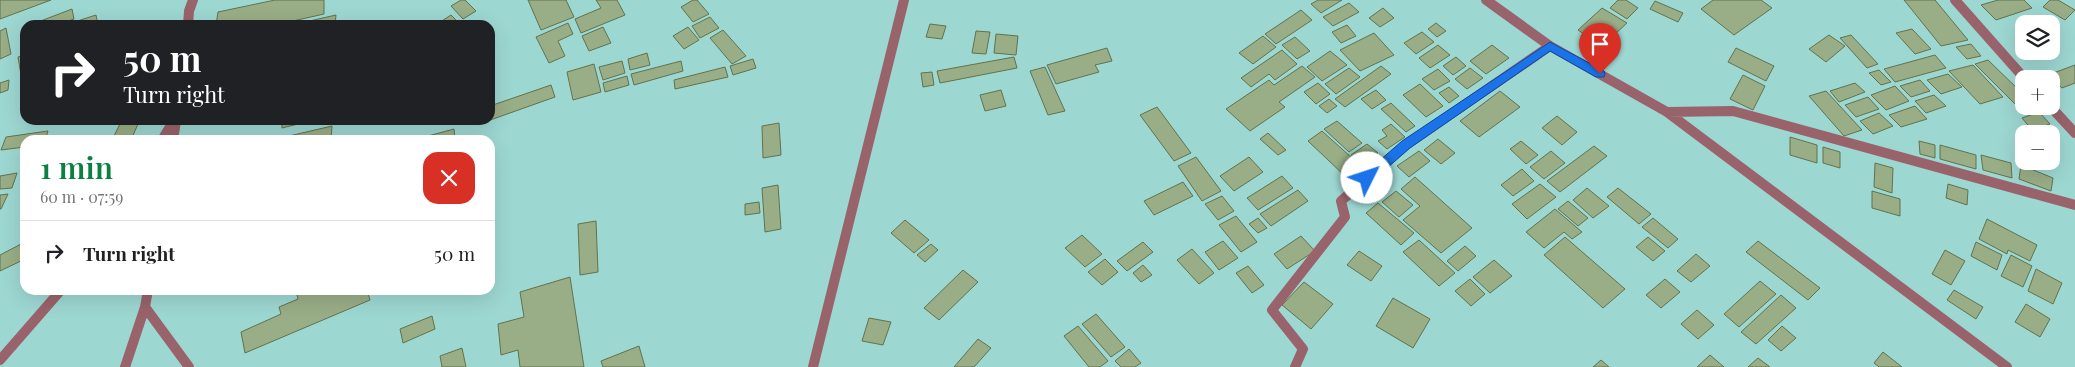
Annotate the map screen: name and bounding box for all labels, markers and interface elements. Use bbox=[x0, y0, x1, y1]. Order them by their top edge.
map controls bbox=[2015, 15, 2060, 170]
button: layers bbox=[2015, 15, 2060, 60]
pin bbox=[1579, 23, 1621, 74]
icon: arrive bbox=[1586, 30, 1614, 58]
text: 50 m bbox=[123, 34, 201, 81]
icon: right bbox=[40, 40, 105, 105]
button: + bbox=[2015, 70, 2060, 115]
text: Turn right bbox=[123, 79, 225, 109]
button: − bbox=[2015, 125, 2060, 170]
text: 1 min bbox=[40, 147, 113, 187]
position arrow bbox=[1340, 151, 1392, 203]
button: close bbox=[423, 152, 475, 204]
text: 60 m · 07:59 bbox=[40, 186, 123, 207]
icon: right bbox=[40, 239, 68, 267]
text: Turn right bbox=[83, 240, 175, 266]
text: 50 m bbox=[434, 240, 475, 266]

